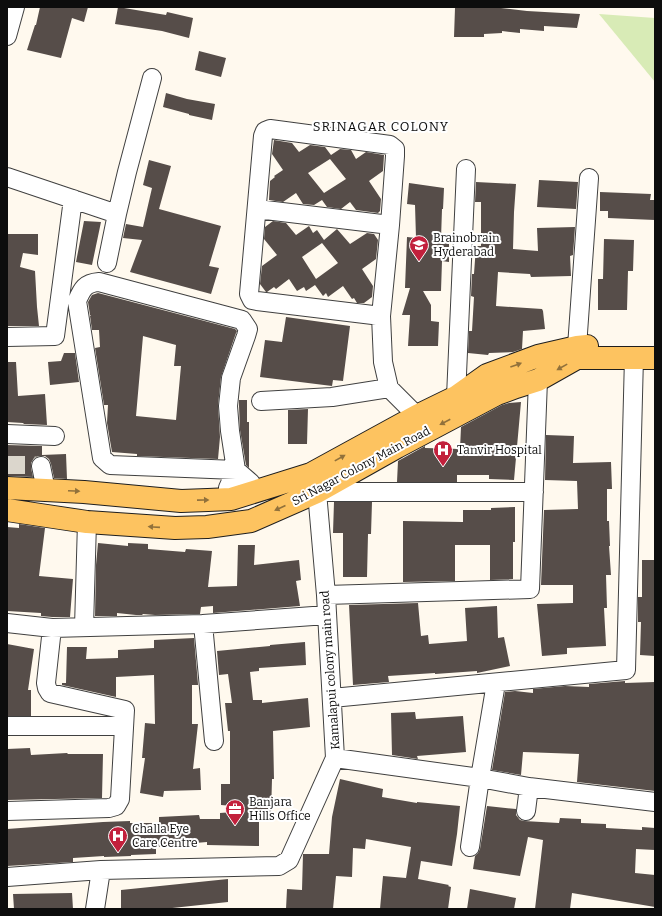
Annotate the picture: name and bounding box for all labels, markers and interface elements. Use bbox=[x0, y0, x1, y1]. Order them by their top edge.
district label: SRINAGAR COLONY bbox=[313, 119, 449, 134]
place label: Brainobrain Hyderabad bbox=[433, 231, 500, 259]
school or university icon: Brainobrain Hyderabad bbox=[408, 234, 430, 262]
one-way arrow bbox=[510, 362, 522, 368]
one-way arrow bbox=[556, 363, 568, 370]
one-way arrow bbox=[439, 418, 451, 425]
street label: Sri Nagar Colony Main Road bbox=[290, 424, 432, 508]
hospital icon: Tanvir Hospital bbox=[432, 439, 454, 467]
place label: Tanvir Hospital bbox=[457, 443, 542, 457]
one-way arrow bbox=[334, 455, 346, 462]
one-way arrow bbox=[68, 488, 80, 495]
one-way arrow bbox=[197, 497, 209, 504]
one-way arrow bbox=[275, 505, 286, 511]
one-way arrow bbox=[148, 523, 160, 530]
street label: Kamalapui colony main road bbox=[317, 590, 343, 750]
place label: Banjara Hills Office bbox=[249, 795, 311, 823]
office icon: Banjara Hills Office bbox=[224, 798, 246, 826]
place label: Challa Eye Care Centre bbox=[132, 822, 198, 850]
hospital icon: Challa Eye Care Centre bbox=[107, 825, 129, 853]

